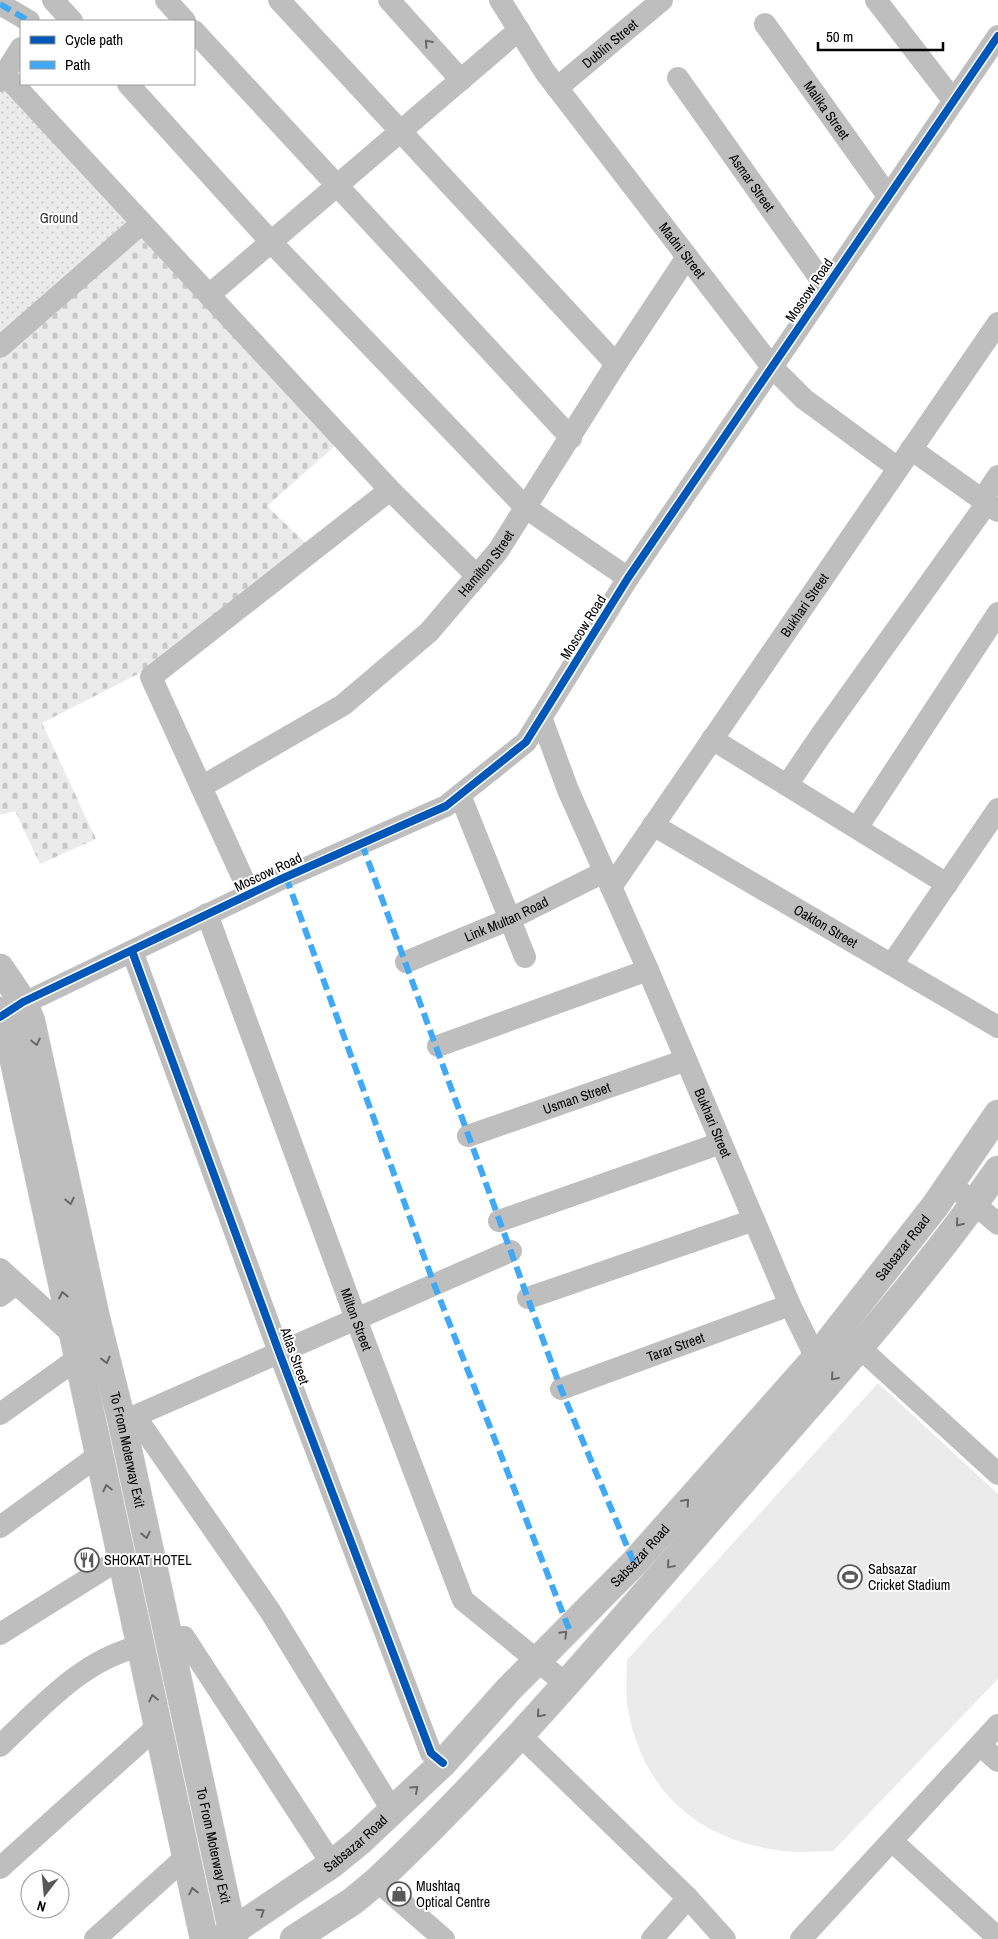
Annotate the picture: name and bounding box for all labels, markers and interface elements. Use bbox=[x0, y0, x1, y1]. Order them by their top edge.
street label: Dublin Street bbox=[578, 15, 641, 72]
legend bbox=[20, 20, 195, 85]
scale bar bbox=[818, 20, 943, 52]
text: 50 m bbox=[826, 26, 853, 47]
text: Cycle path bbox=[65, 29, 123, 50]
one-way arrow bbox=[425, 40, 434, 49]
text: Path bbox=[65, 54, 90, 75]
street label: Malika Street bbox=[800, 77, 854, 143]
street label: Asmar Street bbox=[725, 149, 779, 215]
park label: Ground bbox=[40, 209, 78, 227]
street label: Madni Street bbox=[655, 219, 709, 282]
street label: Moscow Road bbox=[781, 255, 837, 325]
street label: Hamilton Street bbox=[454, 527, 518, 600]
street label: Bukhari Street bbox=[776, 570, 833, 640]
street label: Moscow Road bbox=[556, 591, 610, 663]
street label: Moscow Road bbox=[231, 848, 305, 896]
street label: Link Multan Road bbox=[462, 892, 551, 946]
street label: Oakton Street bbox=[790, 900, 861, 952]
one-way arrow bbox=[30, 1038, 40, 1047]
street label: Usman Street bbox=[540, 1078, 613, 1118]
street label: Bukhari Street bbox=[690, 1086, 735, 1160]
one-way arrow bbox=[64, 1197, 75, 1206]
street label: Sabsazar Road bbox=[871, 1211, 934, 1284]
one-way arrow bbox=[955, 1218, 964, 1227]
street label: Milton Street bbox=[336, 1286, 376, 1353]
one-way arrow bbox=[59, 1291, 69, 1300]
street label: Atlas Street bbox=[276, 1324, 314, 1387]
street label: Tarar Street bbox=[644, 1328, 707, 1366]
one-way arrow bbox=[100, 1355, 111, 1364]
one-way arrow bbox=[831, 1371, 840, 1380]
street label: To From Moterway Exit bbox=[106, 1390, 149, 1509]
one-way arrow bbox=[102, 1484, 113, 1493]
one-way arrow bbox=[681, 1499, 690, 1508]
street label: Sabsazar Road bbox=[606, 1520, 673, 1591]
one-way arrow bbox=[140, 1531, 151, 1540]
restaurant icon: SHOKAT HOTEL bbox=[74, 1547, 100, 1573]
place label: SHOKAT HOTEL bbox=[104, 1551, 192, 1569]
one-way arrow bbox=[667, 1560, 676, 1569]
place label: Sabsazar Cricket Stadium bbox=[868, 1560, 950, 1594]
sports icon: Sabsazar Cricket Stadium bbox=[837, 1564, 863, 1590]
one-way arrow bbox=[558, 1630, 567, 1639]
one-way arrow bbox=[148, 1694, 158, 1703]
one-way arrow bbox=[537, 1709, 546, 1718]
street label: To From Moterway Exit bbox=[192, 1786, 235, 1905]
one-way arrow bbox=[410, 1786, 419, 1795]
street label: Sabsazar Road bbox=[320, 1811, 391, 1876]
north arrow bbox=[20, 1869, 70, 1919]
place label: Mushtaq Optical Centre bbox=[416, 1877, 490, 1911]
shop icon: Mushtaq Optical Centre bbox=[386, 1881, 412, 1907]
one-way arrow bbox=[189, 1887, 199, 1896]
text: N bbox=[35, 1897, 48, 1916]
one-way arrow bbox=[256, 1909, 265, 1918]

